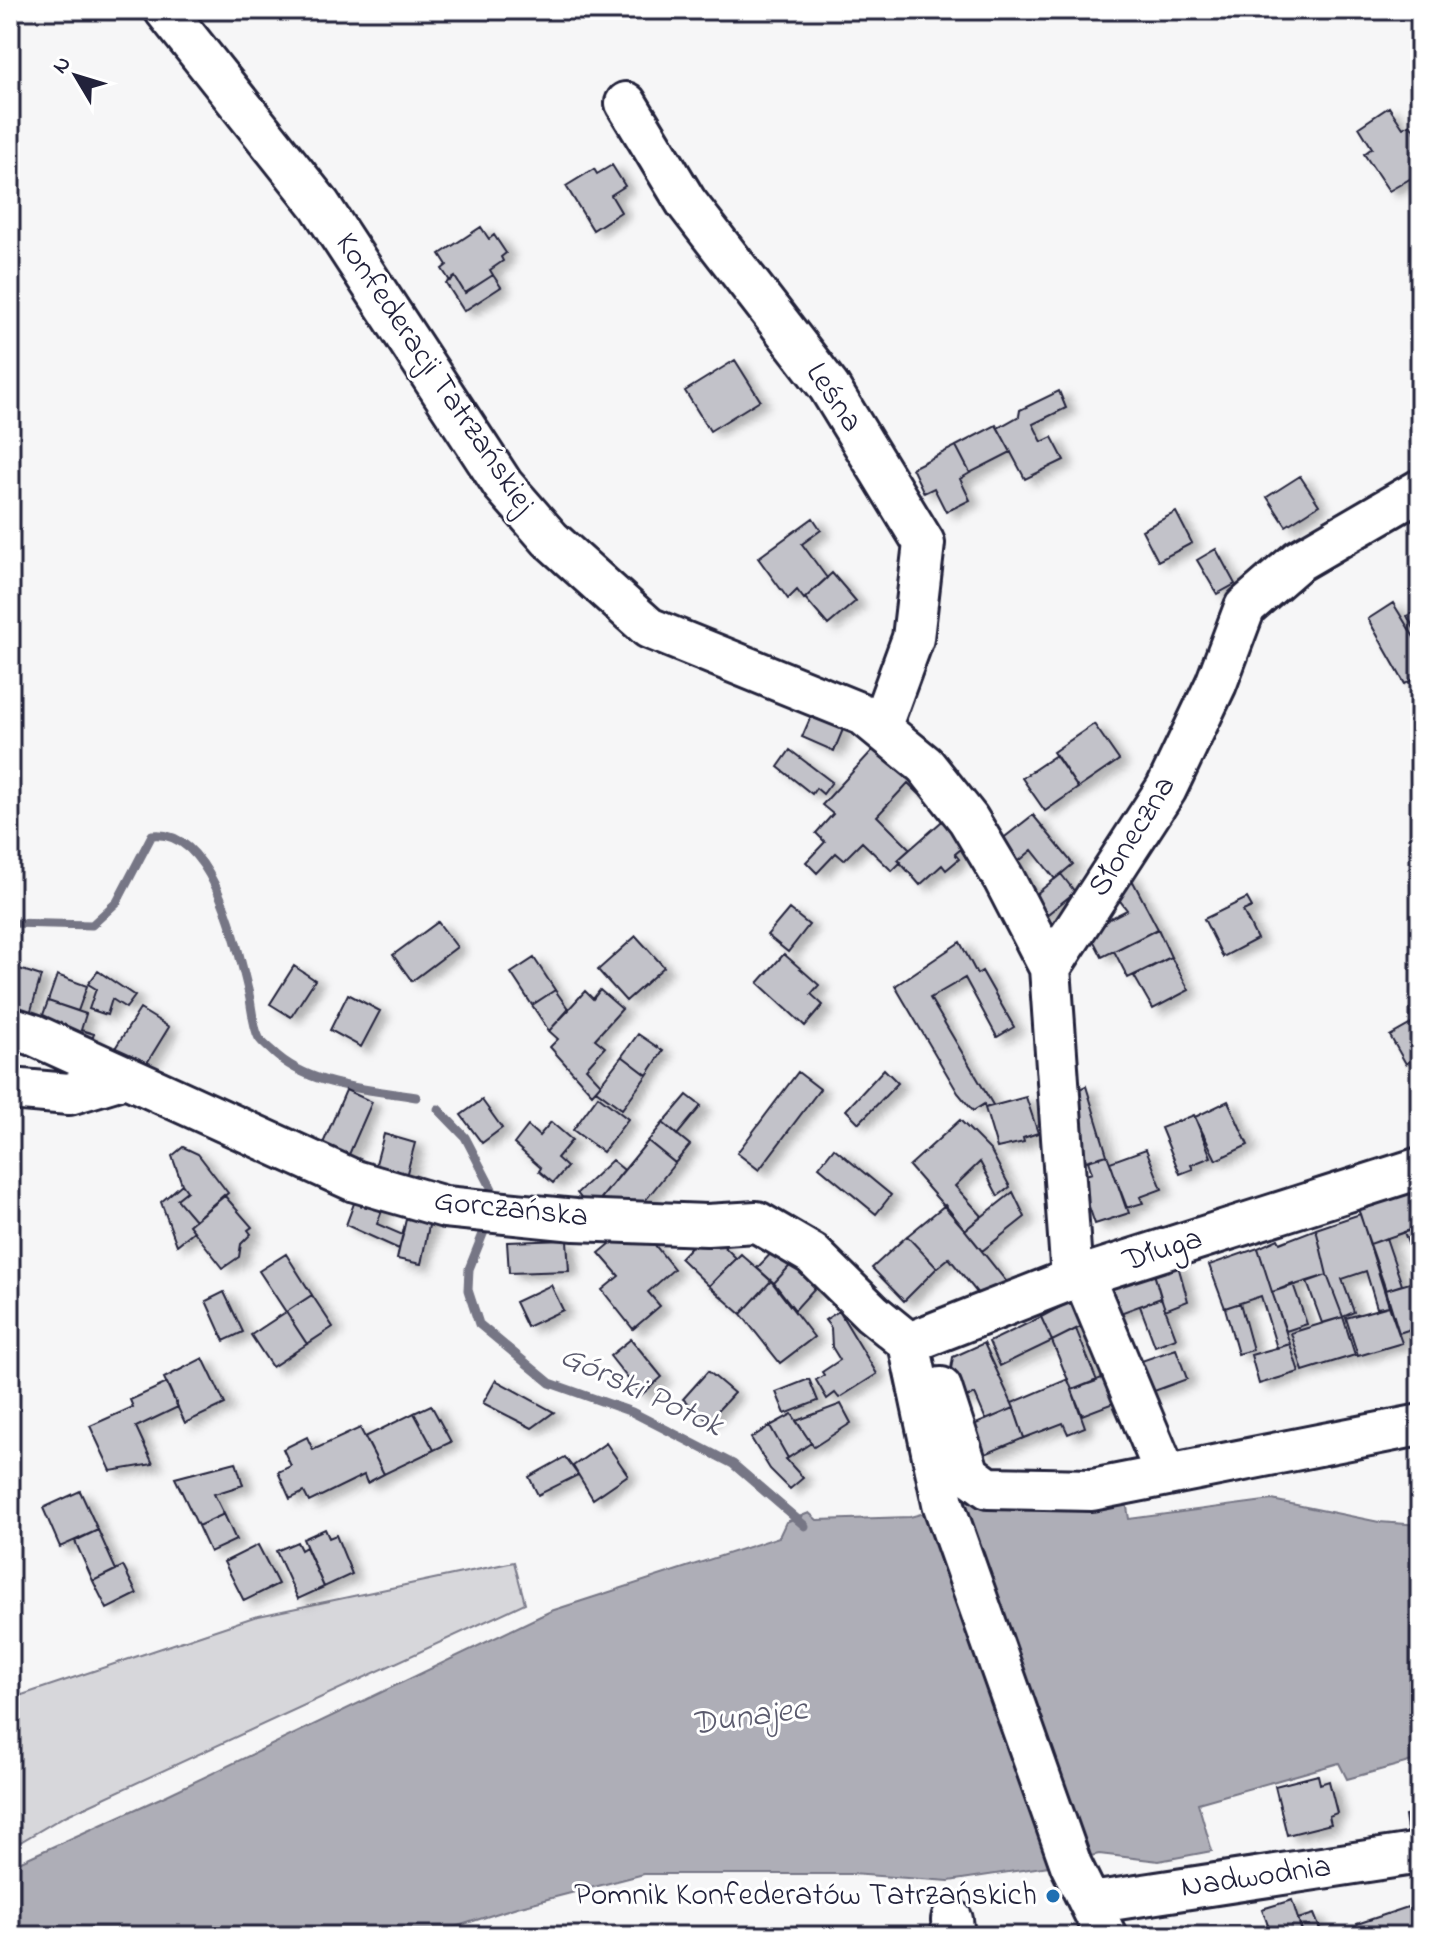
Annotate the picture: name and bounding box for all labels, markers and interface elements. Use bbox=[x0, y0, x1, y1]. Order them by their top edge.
north arrow bbox=[36, 36, 116, 116]
text: N bbox=[45, 50, 80, 81]
street label: Konfederacji Tatrzańskiej bbox=[322, 224, 546, 525]
street label: Leśna bbox=[792, 354, 874, 442]
street label: Słoneczna bbox=[1077, 767, 1189, 907]
street label: Gorczańska bbox=[432, 1179, 590, 1241]
street label: Długa bbox=[1116, 1216, 1209, 1286]
water label: Górski Potok bbox=[551, 1332, 733, 1452]
water label: Dunajec bbox=[688, 1685, 812, 1751]
street label: Nadwodnia bbox=[1178, 1844, 1334, 1912]
place label: Pomnik Konfederatów Tatrzańskich bbox=[574, 1873, 1037, 1920]
marker: Pomnik Konfederatów Tatrzańskich bbox=[1044, 1887, 1062, 1905]

